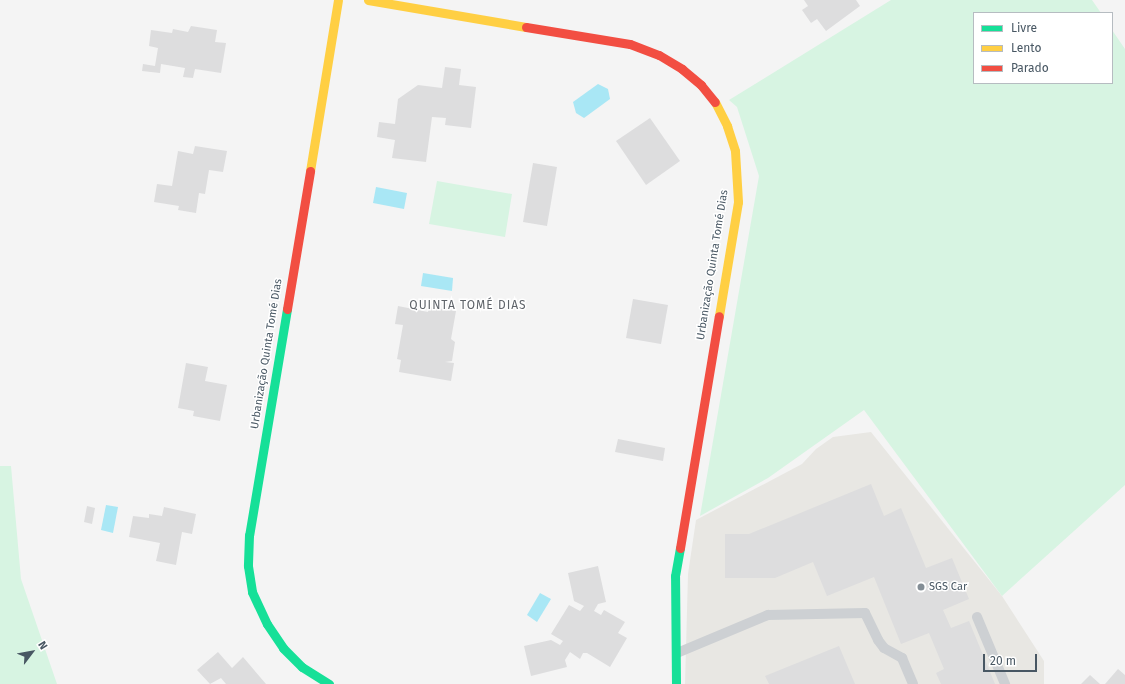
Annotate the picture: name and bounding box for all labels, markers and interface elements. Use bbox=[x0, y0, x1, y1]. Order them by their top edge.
legend bbox=[973, 12, 1113, 84]
text: Livre bbox=[1011, 21, 1037, 35]
text: Lento bbox=[1011, 41, 1041, 55]
text: Parado bbox=[1011, 61, 1049, 75]
street label: Urbanização Quinta Tomé Dias bbox=[695, 189, 731, 341]
street label: Urbanização Quinta Tomé Dias bbox=[249, 278, 285, 430]
district label: QUINTA TOMÉ DIAS bbox=[409, 299, 527, 313]
place label: SGS Car bbox=[929, 580, 967, 594]
marker: SGS Car bbox=[916, 582, 926, 592]
north arrow bbox=[12, 632, 52, 672]
text: N bbox=[35, 639, 50, 652]
scale bar bbox=[985, 646, 1039, 672]
text: 20 m bbox=[990, 654, 1016, 668]

